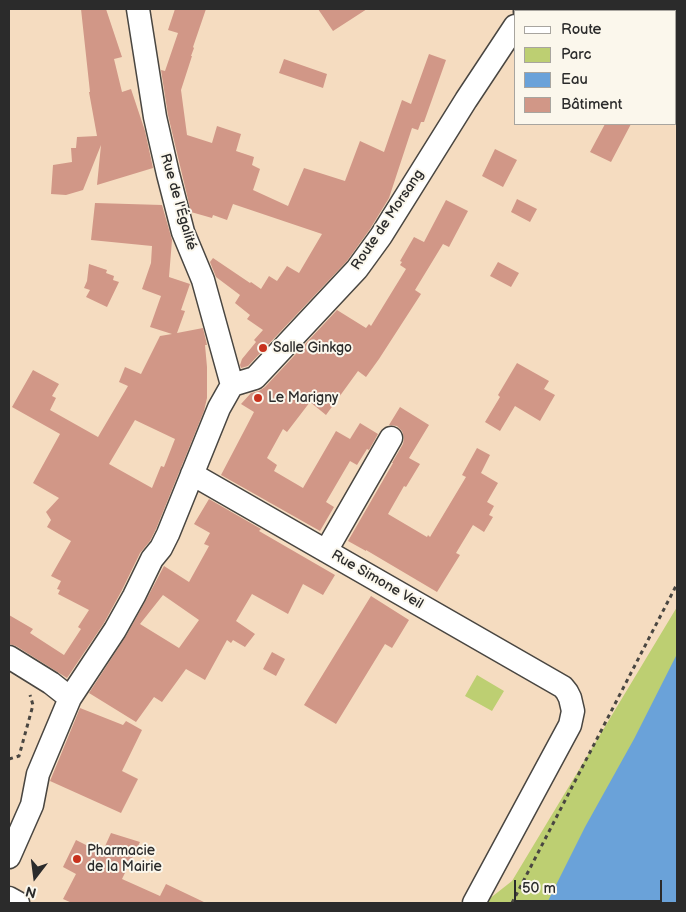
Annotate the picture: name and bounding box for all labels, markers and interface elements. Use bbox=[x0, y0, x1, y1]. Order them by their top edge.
legend bbox=[514, 10, 676, 125]
text: Route bbox=[561, 20, 601, 39]
text: Parc bbox=[561, 45, 591, 64]
text: Eau bbox=[561, 70, 588, 89]
text: Bâtiment bbox=[561, 95, 622, 114]
street label: Rue de l'Égalité bbox=[156, 152, 200, 252]
street label: Route de Morsang bbox=[348, 167, 428, 273]
place label: Salle Ginkgo bbox=[273, 340, 352, 356]
marker: Salle Ginkgo bbox=[257, 342, 269, 354]
place label: Le Marigny bbox=[268, 390, 338, 406]
marker: Le Marigny bbox=[252, 392, 264, 404]
street label: Rue Simone Veil bbox=[328, 547, 426, 613]
place label: Pharmacie de la Mairie bbox=[87, 843, 162, 876]
north arrow bbox=[10, 852, 60, 902]
marker: Pharmacie de la Mairie bbox=[71, 853, 83, 865]
scale bar bbox=[516, 870, 664, 902]
text: 50 m bbox=[522, 879, 556, 898]
text: N bbox=[24, 882, 38, 902]

